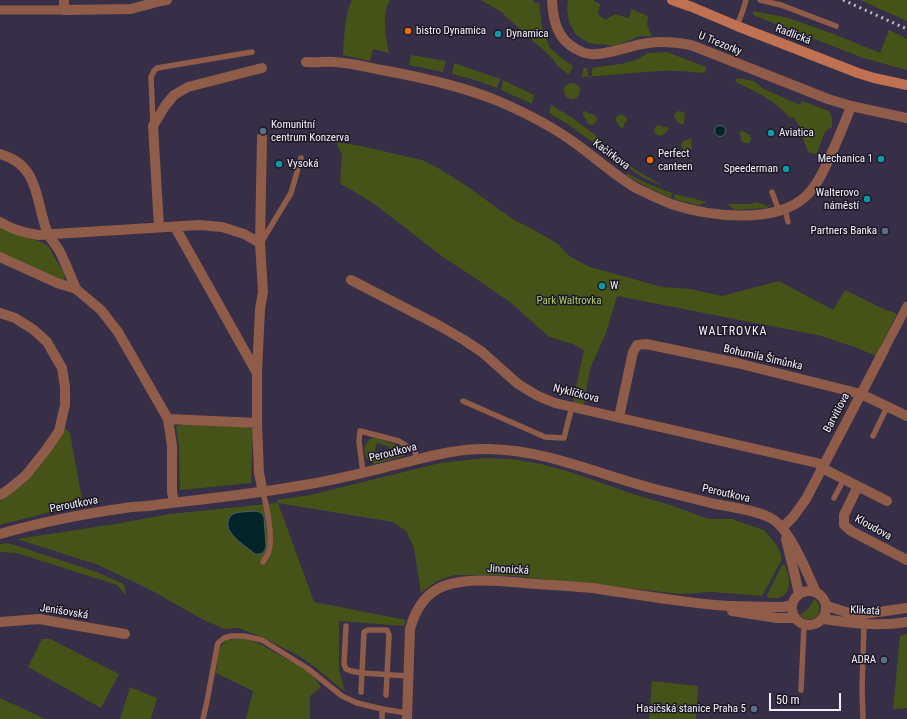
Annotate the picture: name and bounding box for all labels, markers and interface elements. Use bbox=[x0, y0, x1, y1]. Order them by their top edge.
street label: Radlická bbox=[773, 22, 813, 48]
place label: bistro Dynamica bbox=[416, 24, 486, 38]
marker: bistro Dynamica bbox=[403, 26, 413, 36]
place label: Dynamica bbox=[506, 27, 549, 41]
marker: Dynamica bbox=[493, 29, 503, 39]
street label: U Trezorky bbox=[696, 29, 744, 59]
place label: Komunitní centrum Konzerva bbox=[271, 118, 349, 144]
marker: Komunitní centrum Konzerva bbox=[258, 126, 268, 136]
place label: Aviatica bbox=[779, 126, 814, 140]
marker: Aviatica bbox=[766, 128, 776, 138]
street label: Kačírkova bbox=[590, 137, 632, 173]
place label: Perfect canteen bbox=[658, 147, 693, 173]
place label: Mechanica 1 bbox=[818, 152, 873, 166]
marker: Mechanica 1 bbox=[876, 154, 886, 164]
marker: Perfect canteen bbox=[645, 155, 655, 165]
place label: Vysoká bbox=[287, 157, 318, 171]
marker: Vysoká bbox=[274, 159, 284, 169]
place label: Speederman bbox=[724, 162, 778, 176]
marker: Speederman bbox=[781, 164, 791, 174]
place label: Walterovo náměstí bbox=[816, 186, 859, 212]
marker: Walterovo náměstí bbox=[862, 194, 872, 204]
place label: Partners Banka bbox=[811, 224, 877, 238]
marker: Partners Banka bbox=[880, 226, 890, 236]
place label: W bbox=[610, 279, 618, 293]
marker: W bbox=[597, 281, 607, 291]
park label: Park Waltrovka bbox=[536, 294, 602, 308]
district label: WALTROVKA bbox=[699, 325, 767, 339]
street label: Bohumila Šimůnka bbox=[722, 342, 804, 374]
street label: Nyklíčkova bbox=[552, 382, 600, 406]
street label: Barvitiova bbox=[821, 391, 853, 435]
street label: Peroutkova bbox=[368, 441, 418, 465]
street label: Peroutkova bbox=[701, 482, 751, 506]
street label: Peroutkova bbox=[49, 494, 99, 516]
street label: Kloudova bbox=[852, 512, 894, 544]
street label: Jinonická bbox=[487, 562, 529, 578]
street label: Jenišovská bbox=[39, 602, 89, 622]
street label: Klikatá bbox=[850, 604, 880, 618]
place label: ADRA bbox=[851, 653, 876, 667]
marker: ADRA bbox=[879, 655, 889, 665]
scale bar bbox=[771, 685, 843, 711]
text: 50 m bbox=[776, 693, 800, 707]
place label: Hasičská stanice Praha 5 bbox=[636, 702, 746, 716]
marker: Hasičská stanice Praha 5 bbox=[749, 704, 759, 714]

